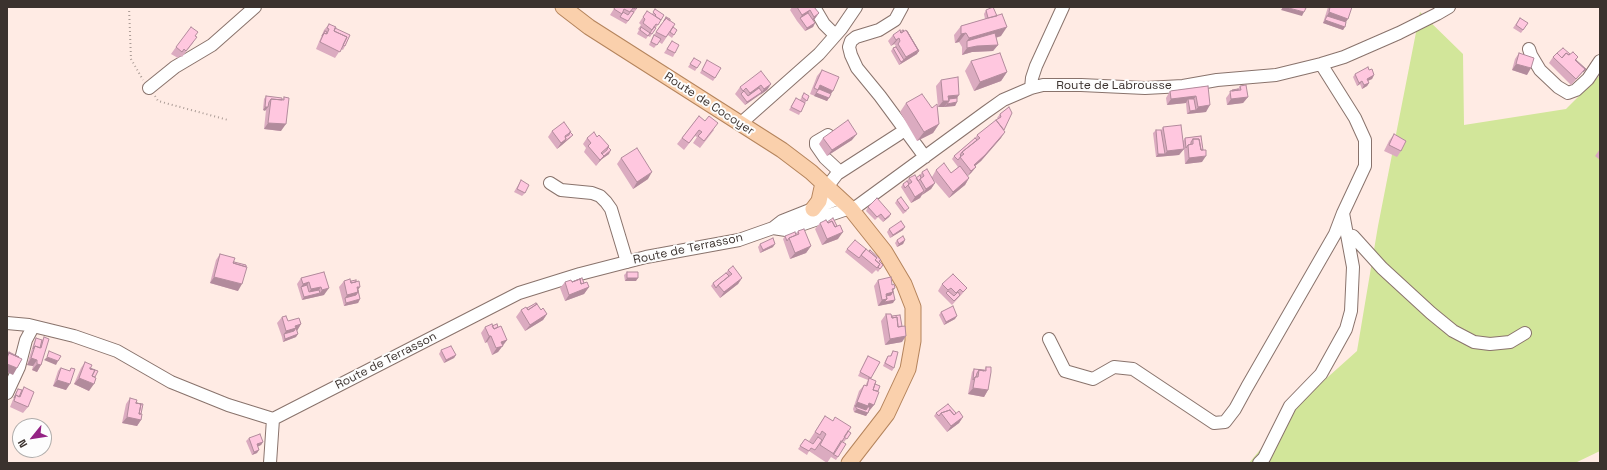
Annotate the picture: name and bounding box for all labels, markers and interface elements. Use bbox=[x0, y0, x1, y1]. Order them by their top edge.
street label: Route de Cocoyer bbox=[661, 70, 757, 138]
street label: Route de Labrousse bbox=[1056, 79, 1172, 93]
street label: Route de Terrasson bbox=[632, 230, 744, 268]
street label: Route de Terrasson bbox=[333, 329, 439, 393]
north arrow bbox=[12, 418, 52, 458]
text: N bbox=[15, 437, 30, 450]

